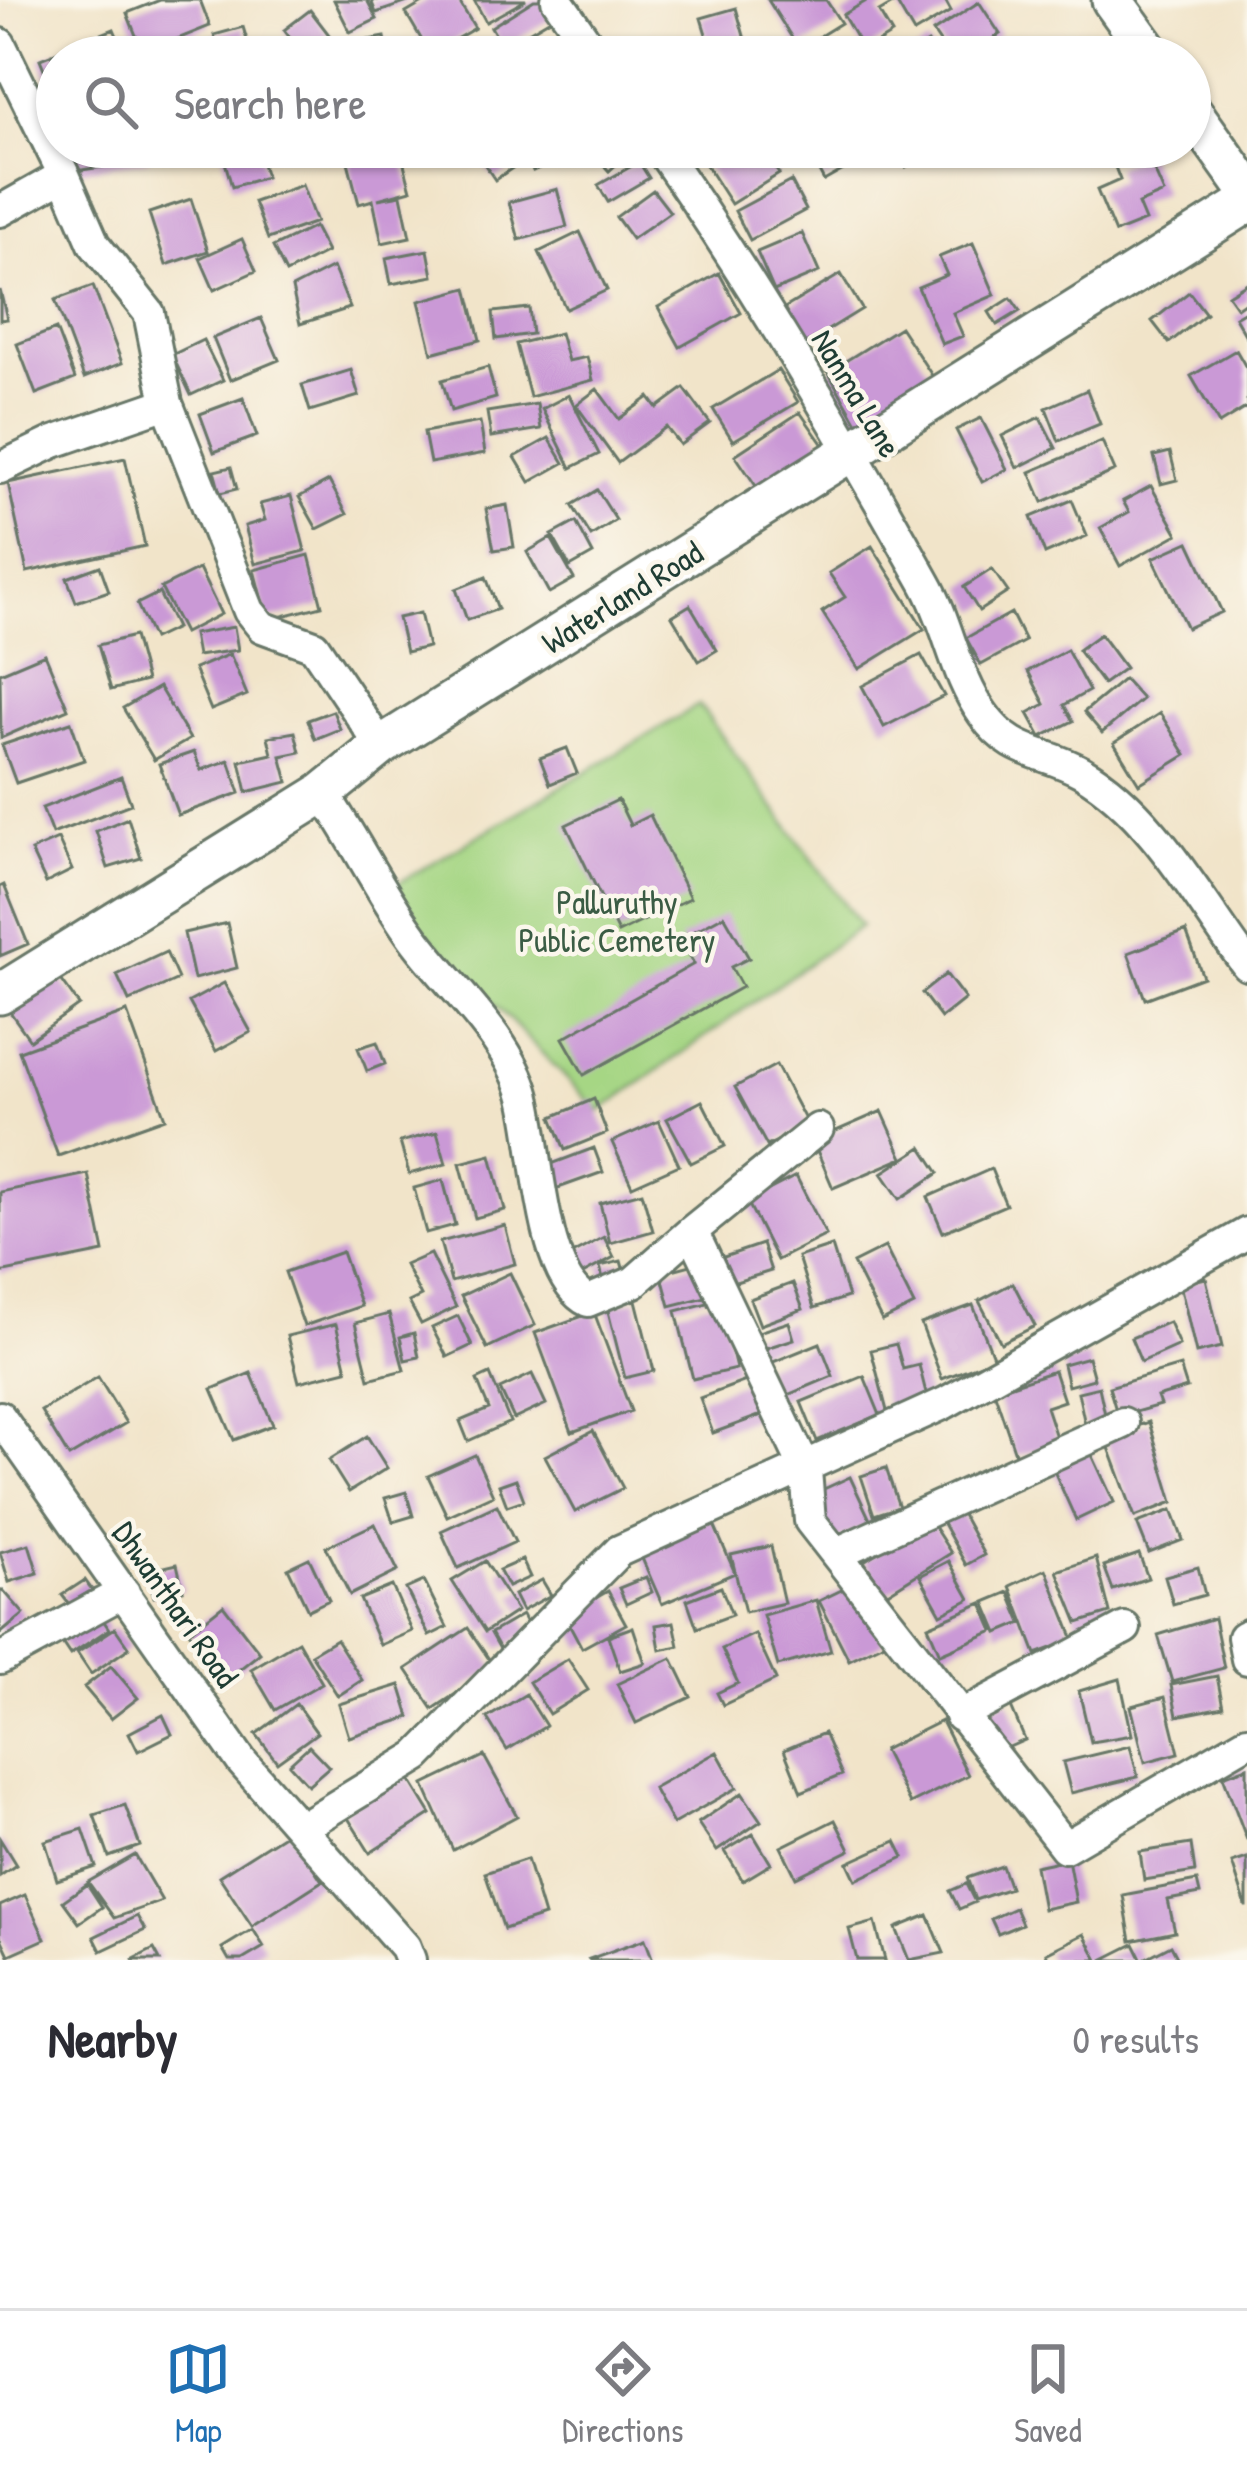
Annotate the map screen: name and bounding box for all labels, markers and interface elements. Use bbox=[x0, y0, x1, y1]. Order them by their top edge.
search box bbox=[36, 36, 1211, 168]
icon: search bbox=[78, 69, 144, 135]
text: Search here bbox=[174, 72, 366, 133]
street label: Nanma Lane bbox=[802, 321, 912, 465]
street label: Waterland Road bbox=[533, 530, 711, 664]
park label: Palluruthy Public Cemetery bbox=[518, 880, 716, 963]
street label: Dhwanthari Road bbox=[103, 1512, 249, 1696]
text: Nearby bbox=[48, 2004, 178, 2073]
text: 0 results bbox=[1073, 2012, 1199, 2065]
tab: Map bbox=[165, 2336, 231, 2452]
tab: Directions bbox=[562, 2336, 684, 2452]
tab: Saved bbox=[1014, 2336, 1082, 2452]

